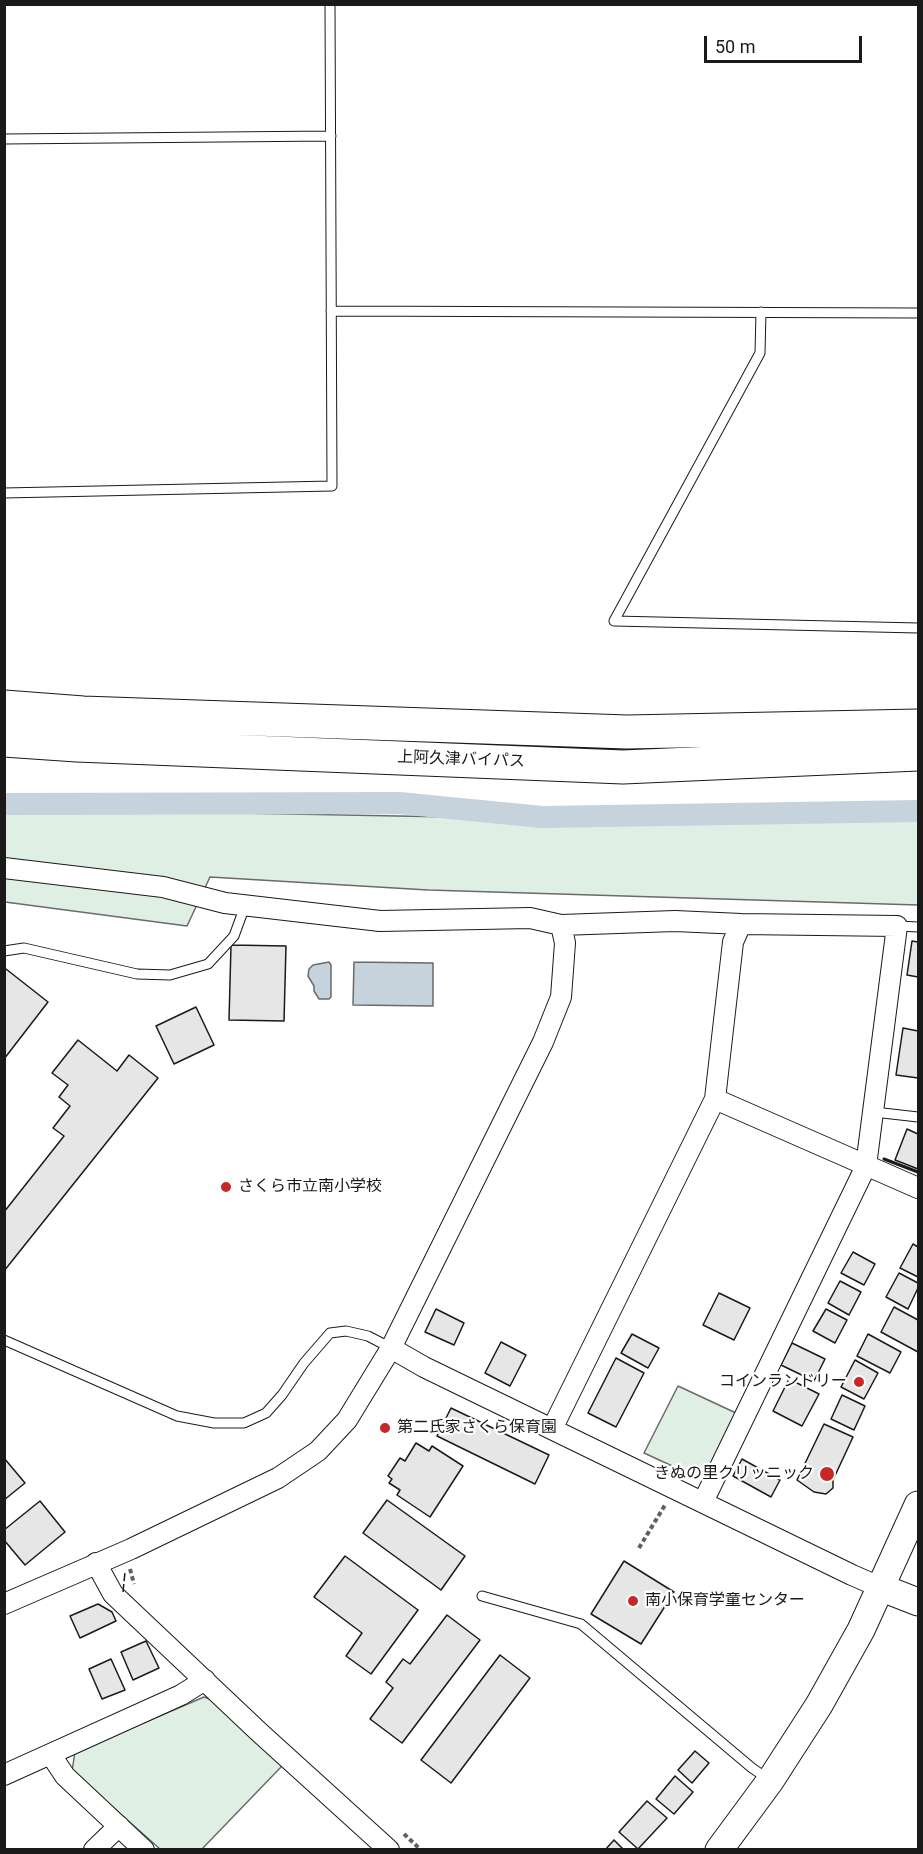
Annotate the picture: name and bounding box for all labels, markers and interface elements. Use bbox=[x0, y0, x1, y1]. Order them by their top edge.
scale bar bbox=[707, 24, 864, 62]
text: 50 m bbox=[715, 36, 755, 57]
street label: 上阿久津バイパス bbox=[397, 748, 525, 772]
place label: さくら市立南小学校 bbox=[238, 1177, 382, 1197]
marker: さくら市立南小学校 bbox=[219, 1180, 233, 1194]
place label: コインランドリー bbox=[719, 1372, 847, 1392]
marker: コインランドリー bbox=[852, 1375, 866, 1389]
place label: 第二氏家さくら保育園 bbox=[397, 1418, 557, 1438]
marker: 第二氏家さくら保育園 bbox=[378, 1421, 392, 1435]
place label: きぬの里クリッニック bbox=[654, 1464, 814, 1484]
marker: きぬの里クリッニック bbox=[818, 1465, 836, 1483]
place label: 南小保育学童センター bbox=[645, 1591, 805, 1611]
marker: 南小保育学童センター bbox=[626, 1594, 640, 1608]

